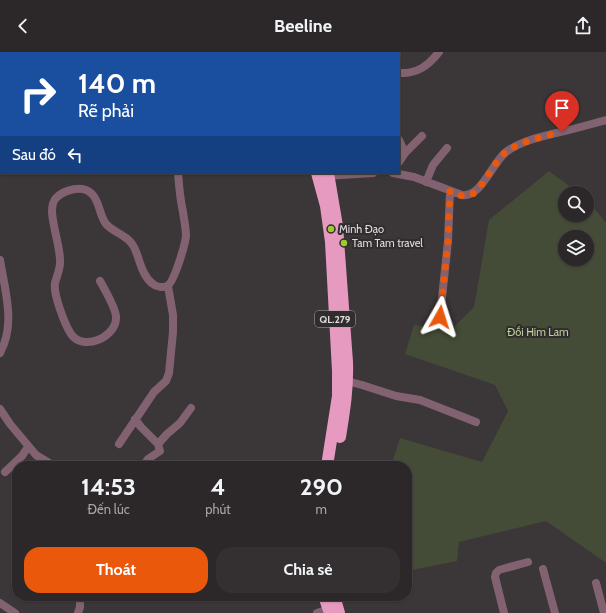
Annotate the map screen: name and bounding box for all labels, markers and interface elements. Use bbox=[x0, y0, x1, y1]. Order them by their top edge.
icon: back bbox=[12, 15, 34, 37]
text: Beeline bbox=[274, 15, 332, 37]
icon: share bbox=[572, 15, 594, 37]
text: 140 m bbox=[78, 66, 156, 100]
icon: right bbox=[12, 68, 64, 120]
pin bbox=[545, 91, 579, 132]
icon: arrive bbox=[551, 97, 573, 119]
text: Rẽ phải bbox=[78, 100, 134, 122]
icon: left bbox=[64, 144, 86, 166]
text: Sau đó bbox=[12, 146, 56, 164]
map controls bbox=[558, 186, 594, 266]
button: search bbox=[558, 186, 594, 222]
place label: Minh Đạo bbox=[339, 222, 384, 236]
marker: Minh Đạo bbox=[326, 224, 336, 234]
button: layers bbox=[558, 230, 594, 266]
place label: Tam Tam travel bbox=[352, 236, 423, 250]
marker: Tam Tam travel bbox=[339, 238, 349, 248]
position arrow bbox=[419, 296, 461, 338]
road number: QL.279 bbox=[315, 311, 355, 327]
park label: Đồi Him Lam bbox=[507, 325, 569, 339]
text: 14:53 bbox=[81, 472, 136, 501]
text: 4 bbox=[210, 472, 225, 501]
text: 290 bbox=[300, 472, 343, 501]
text: Đến lúc bbox=[88, 501, 130, 517]
text: phút bbox=[205, 501, 231, 517]
text: m bbox=[316, 501, 327, 517]
button: Thoát bbox=[24, 547, 208, 593]
button: Chia sẻ bbox=[216, 547, 400, 593]

